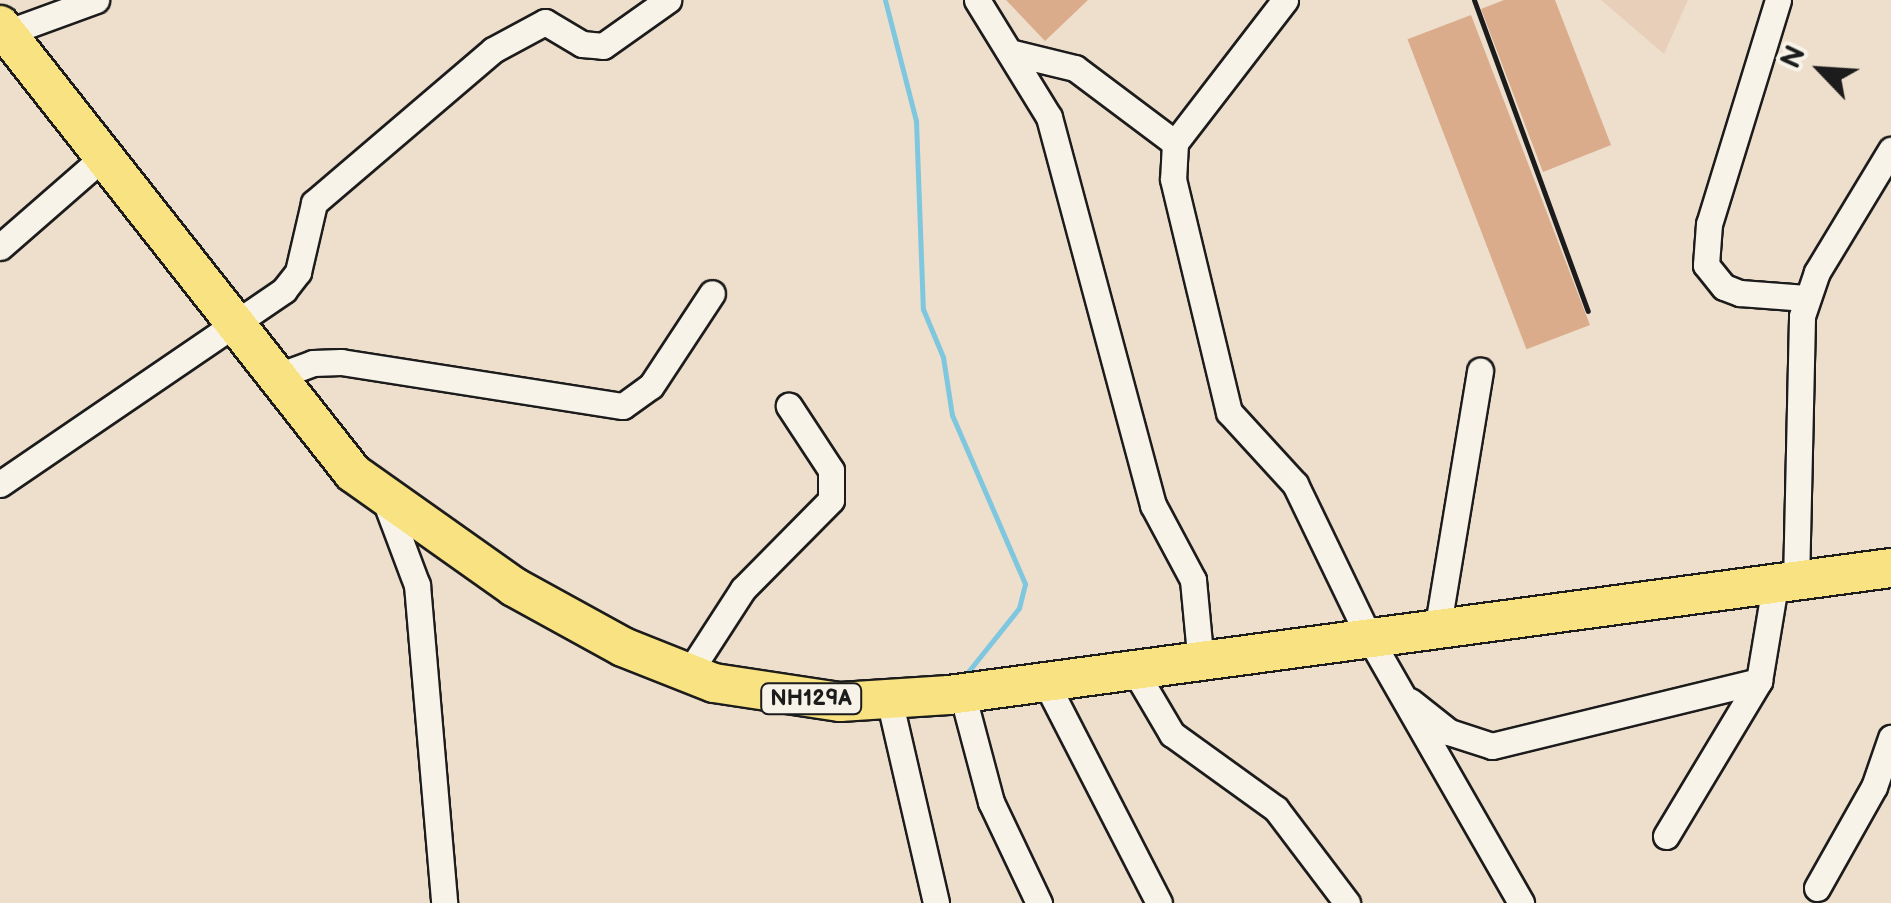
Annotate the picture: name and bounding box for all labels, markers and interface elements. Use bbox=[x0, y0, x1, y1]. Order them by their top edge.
north arrow bbox=[1771, 20, 1871, 120]
text: N bbox=[1774, 41, 1813, 74]
road number: NH129A bbox=[758, 682, 864, 716]

